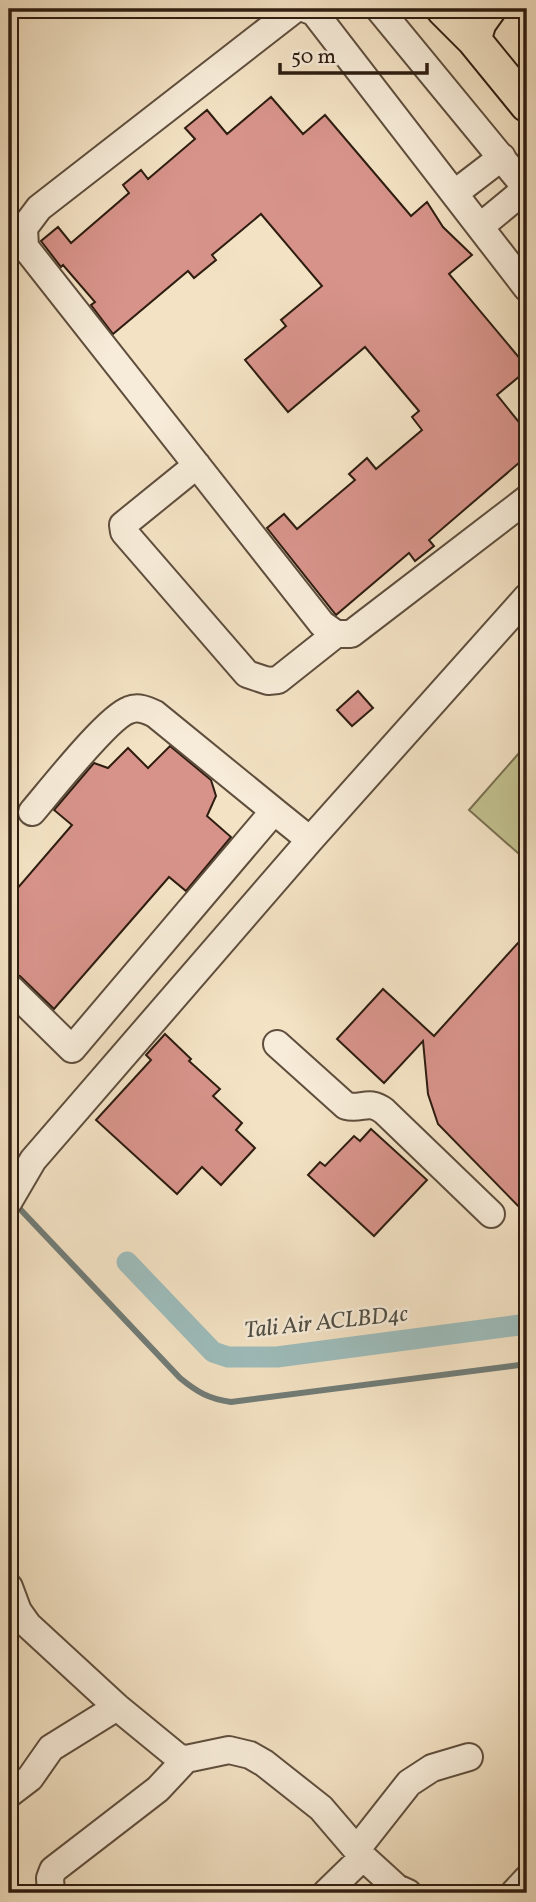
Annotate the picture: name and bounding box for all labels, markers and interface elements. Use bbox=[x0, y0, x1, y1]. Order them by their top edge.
scale bar bbox=[280, 32, 428, 76]
text: 50 m bbox=[291, 43, 336, 72]
water label: Tali Air ACLBD4c bbox=[243, 1298, 410, 1347]

